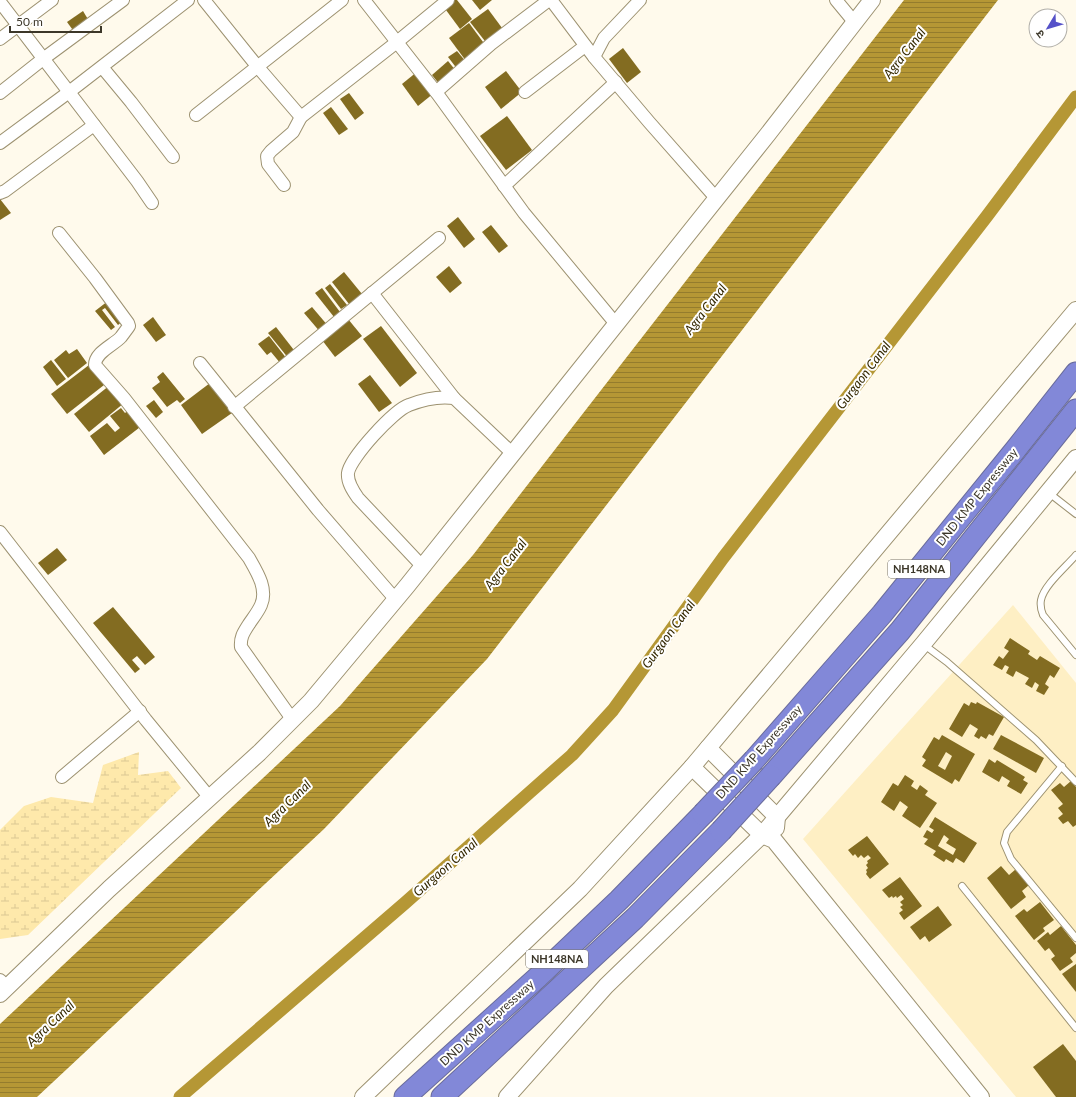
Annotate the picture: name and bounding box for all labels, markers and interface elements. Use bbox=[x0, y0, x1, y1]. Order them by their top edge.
scale bar bbox=[10, 8, 101, 34]
north arrow bbox=[1028, 8, 1068, 48]
text: 50 m bbox=[16, 14, 43, 29]
water label: Agra Canal bbox=[879, 25, 929, 82]
text: उ bbox=[1032, 27, 1047, 41]
water label: Agra Canal bbox=[680, 281, 730, 338]
water label: Gurgaon Canal bbox=[832, 338, 894, 412]
street label: DND KMP Expressway bbox=[933, 444, 1021, 549]
water label: Agra Canal bbox=[480, 536, 530, 593]
road number: NH148NA bbox=[888, 560, 950, 578]
water label: Gurgaon Canal bbox=[638, 597, 698, 671]
street label: DND KMP Expressway bbox=[712, 701, 805, 802]
water label: Agra Canal bbox=[259, 777, 314, 830]
water label: Gurgaon Canal bbox=[409, 835, 481, 899]
road number: NH148NA bbox=[526, 950, 588, 968]
street label: DND KMP Expressway bbox=[437, 976, 537, 1069]
water label: Agra Canal bbox=[22, 997, 77, 1050]

